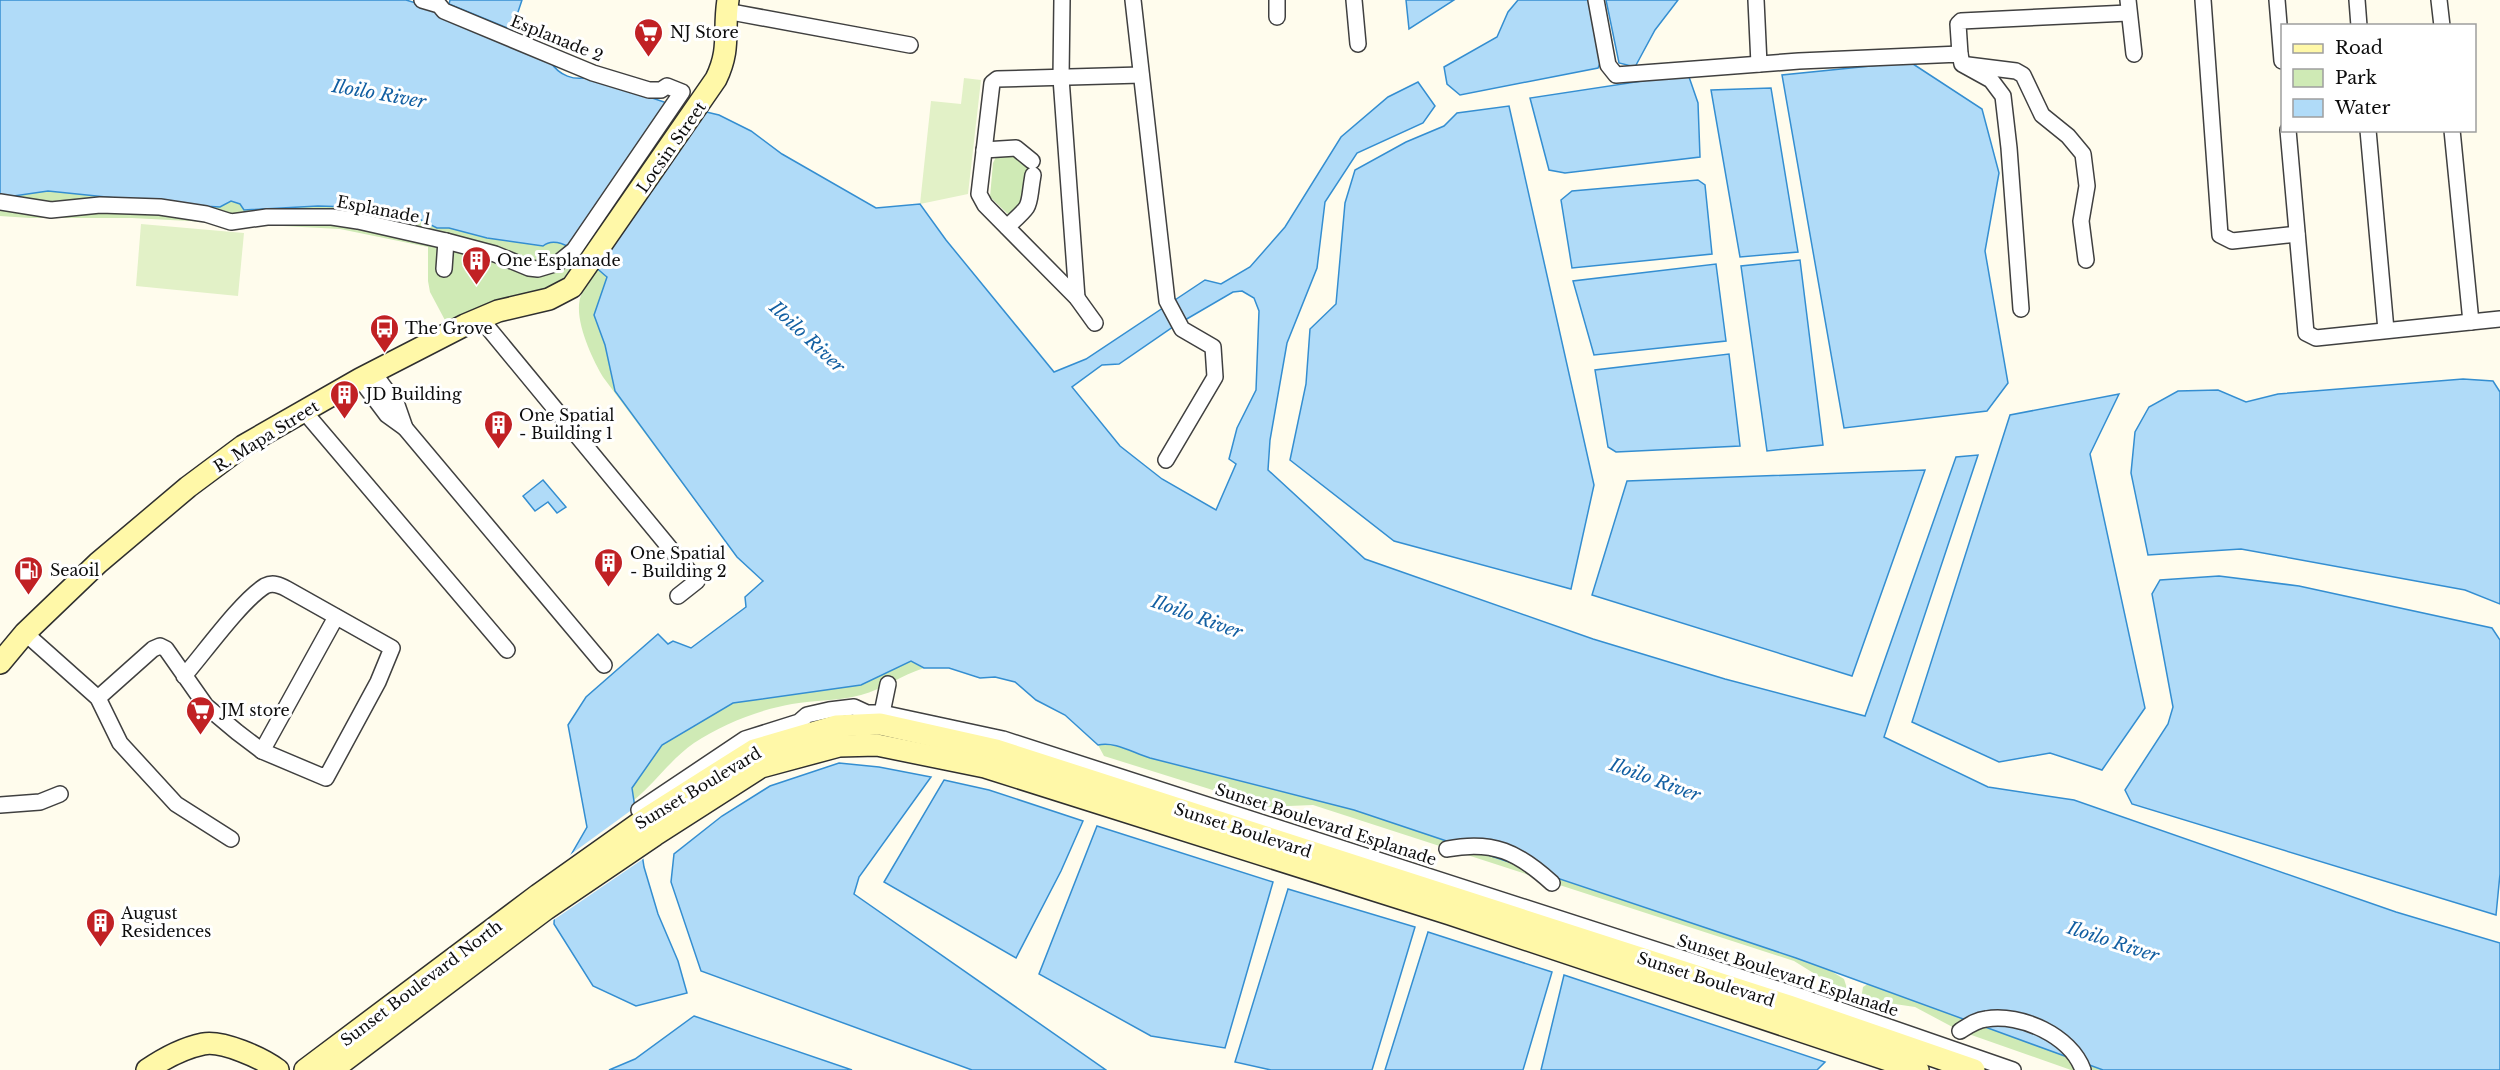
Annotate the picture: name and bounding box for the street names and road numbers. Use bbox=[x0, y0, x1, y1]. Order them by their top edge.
street label: Esplanade 2 bbox=[508, 10, 606, 66]
street label: Locsin Street bbox=[632, 97, 710, 197]
street label: Esplanade 1 bbox=[335, 191, 433, 229]
street label: R. Mapa Street bbox=[210, 396, 322, 476]
street label: Sunset Boulevard bbox=[631, 742, 765, 834]
street label: Sunset Boulevard Esplanade bbox=[1213, 779, 1439, 869]
street label: Sunset Boulevard bbox=[1172, 799, 1314, 861]
street label: Sunset Boulevard North bbox=[336, 916, 506, 1050]
street label: Sunset Boulevard Esplanade bbox=[1675, 930, 1901, 1020]
street label: Sunset Boulevard bbox=[1635, 948, 1777, 1010]

